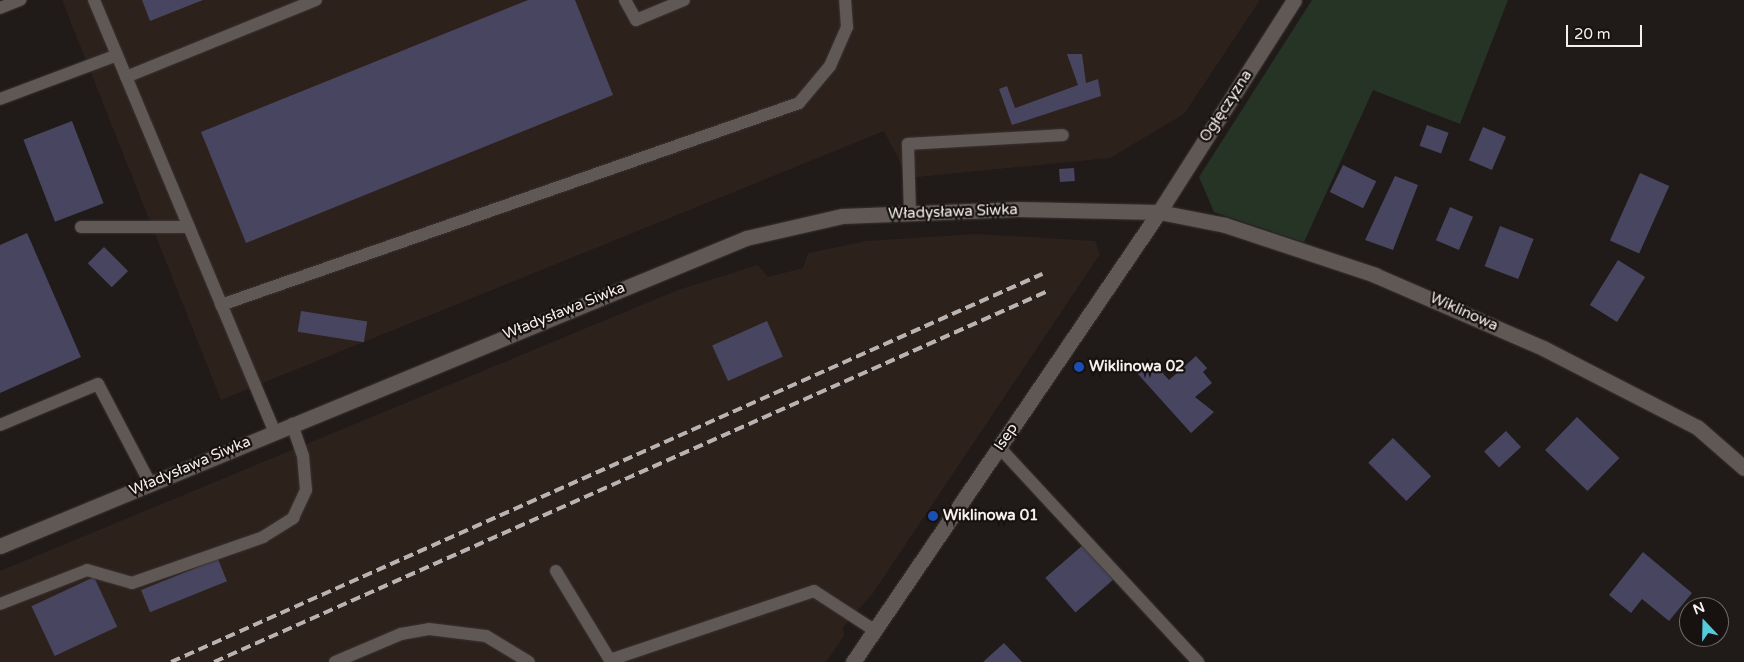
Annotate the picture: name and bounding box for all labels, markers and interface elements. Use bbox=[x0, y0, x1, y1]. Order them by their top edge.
scale bar bbox=[1569, 15, 1645, 47]
text: 20 m bbox=[1574, 25, 1611, 43]
street label: Ogłęczyzna bbox=[1196, 67, 1256, 145]
street label: Władysława Siwka bbox=[888, 201, 1018, 223]
street label: Władysława Siwka bbox=[501, 278, 627, 344]
street label: Wiklinowa bbox=[1427, 289, 1501, 335]
place label: Wiklinowa 02 bbox=[1089, 358, 1185, 376]
marker: Wiklinowa 02 bbox=[1073, 361, 1085, 373]
street label: Isep bbox=[990, 420, 1022, 454]
street label: Władysława Siwka bbox=[127, 432, 253, 500]
place label: Wiklinowa 01 bbox=[943, 507, 1039, 525]
marker: Wiklinowa 01 bbox=[927, 510, 939, 522]
north arrow bbox=[1679, 597, 1729, 647]
text: N bbox=[1691, 599, 1707, 618]

